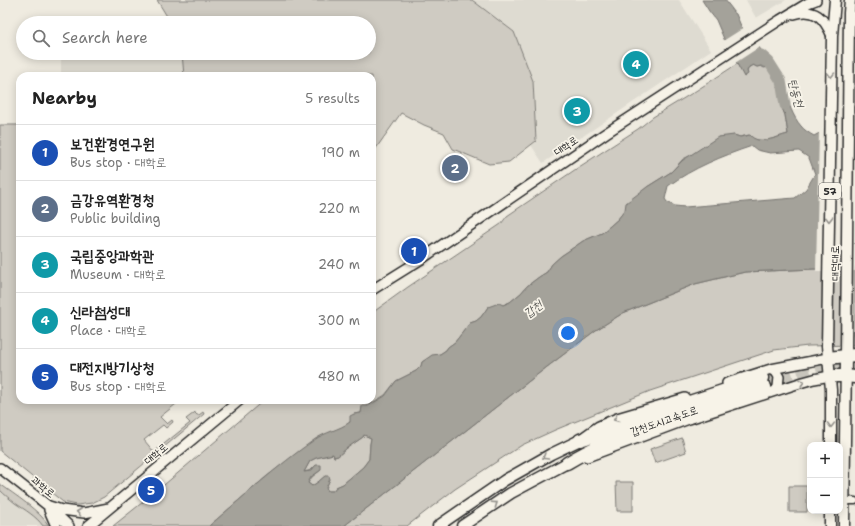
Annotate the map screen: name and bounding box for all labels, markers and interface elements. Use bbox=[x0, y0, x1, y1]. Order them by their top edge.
search box bbox=[16, 16, 376, 60]
icon: search bbox=[30, 27, 52, 49]
text: Search here bbox=[62, 28, 148, 48]
pin: 4 bbox=[623, 49, 649, 79]
one-way arrow bbox=[827, 72, 836, 78]
water label: 탄동천 bbox=[784, 77, 808, 110]
text: Nearby bbox=[32, 87, 97, 109]
text: 5 results bbox=[305, 90, 360, 107]
pin: 3 bbox=[564, 96, 590, 126]
street label: 대학로 bbox=[551, 132, 581, 160]
text: 보건환경연구원 bbox=[70, 134, 155, 154]
text: 1 bbox=[42, 144, 48, 161]
text: 190 m bbox=[321, 144, 360, 161]
pin: 2 bbox=[442, 153, 468, 183]
text: Bus stop · 대학로 bbox=[70, 154, 166, 171]
road number: 57 bbox=[819, 183, 841, 199]
text: 금강유역환경청 bbox=[70, 190, 155, 210]
text: 2 bbox=[40, 200, 50, 217]
text: 220 m bbox=[318, 200, 360, 217]
text: Public building bbox=[70, 210, 161, 227]
one-way arrow bbox=[825, 216, 833, 222]
pin: 1 bbox=[401, 236, 427, 266]
street label: 대덕대로 bbox=[828, 245, 843, 281]
text: 국립중앙과학관 bbox=[70, 246, 155, 266]
text: 3 bbox=[40, 256, 50, 273]
text: 240 m bbox=[318, 256, 360, 273]
text: Museum · 대학로 bbox=[70, 266, 166, 283]
water label: 갑천 bbox=[520, 296, 547, 321]
text: 신라첨성대 bbox=[70, 302, 130, 322]
text: 4 bbox=[40, 312, 50, 329]
text: 300 m bbox=[317, 312, 360, 329]
text: Place · 대학로 bbox=[70, 322, 147, 339]
your location bbox=[558, 323, 578, 343]
text: 대전지방기상청 bbox=[70, 358, 155, 378]
text: 5 bbox=[41, 368, 49, 385]
text: 480 m bbox=[318, 368, 360, 385]
text: Bus stop · 대학로 bbox=[70, 378, 166, 395]
one-way arrow bbox=[799, 378, 806, 387]
street label: 갑천도시고속도로 bbox=[628, 402, 700, 440]
one-way arrow bbox=[613, 414, 620, 422]
one-way arrow bbox=[827, 422, 835, 428]
street label: 대학로 bbox=[141, 440, 171, 468]
map controls bbox=[807, 442, 843, 514]
button: + bbox=[807, 442, 843, 478]
one-way arrow bbox=[542, 453, 549, 460]
street label: 과학로 bbox=[28, 473, 58, 501]
pin: 5 bbox=[138, 475, 164, 505]
button: − bbox=[807, 478, 843, 514]
one-way arrow bbox=[490, 502, 497, 509]
one-way arrow bbox=[76, 508, 82, 517]

